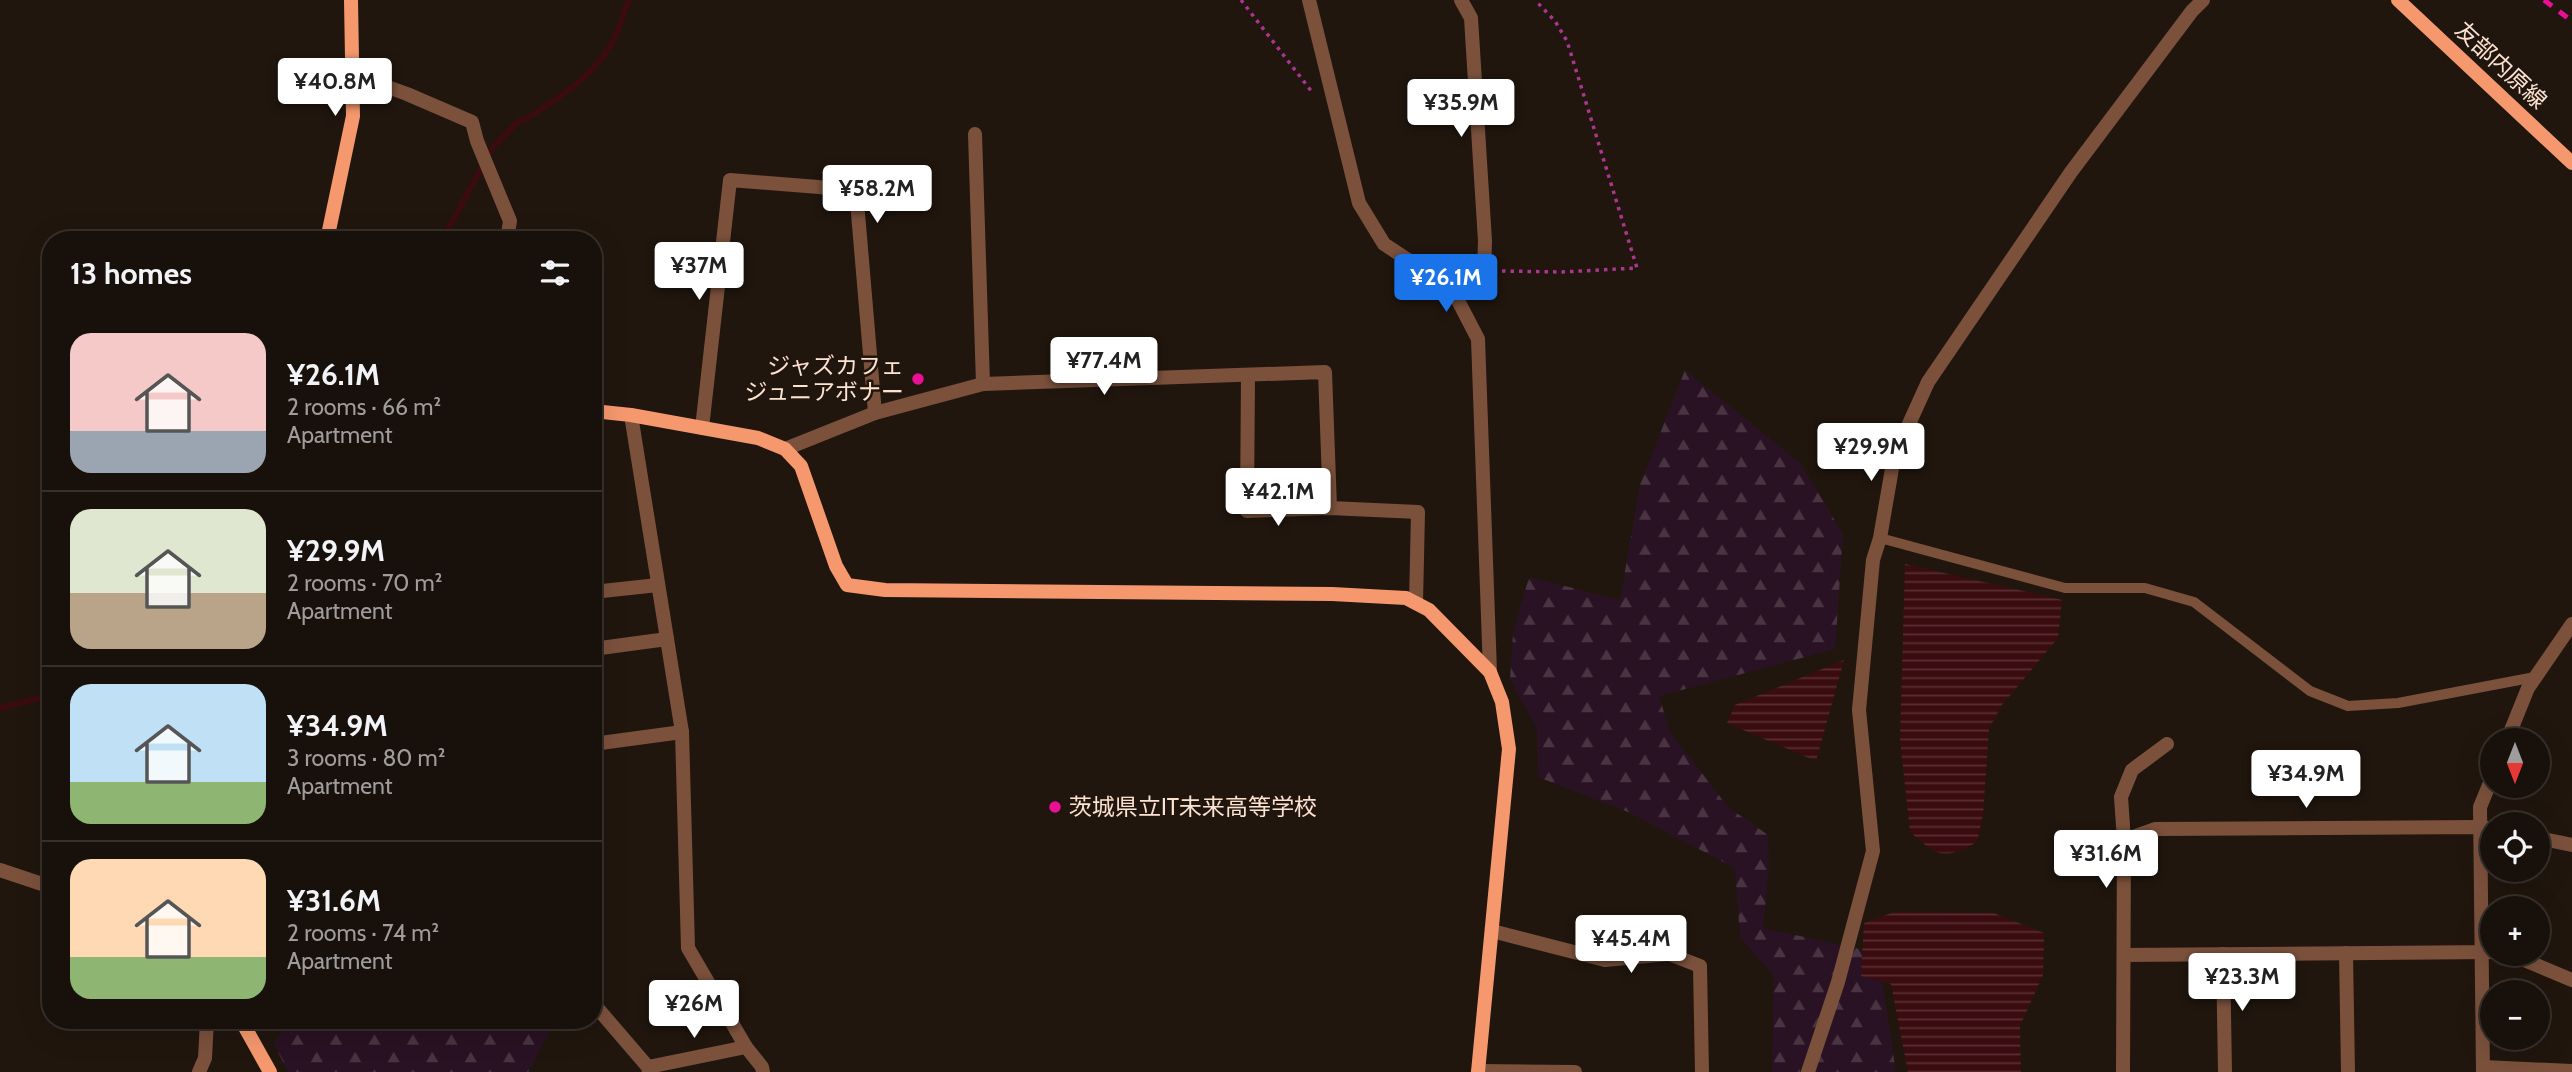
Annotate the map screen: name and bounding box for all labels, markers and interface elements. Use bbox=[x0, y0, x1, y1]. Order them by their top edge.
street label: 友部内原線 bbox=[2449, 16, 2553, 114]
pin: ¥40.8M bbox=[278, 58, 392, 118]
text: ¥40.8M bbox=[294, 67, 376, 95]
pin: ¥35.9M bbox=[1404, 80, 1518, 139]
text: ¥35.9M bbox=[1423, 88, 1499, 116]
pin: ¥58.2M bbox=[820, 166, 934, 225]
text: ¥58.2M bbox=[839, 174, 915, 202]
pin: ¥37M bbox=[658, 243, 740, 302]
text: ¥37M bbox=[671, 251, 727, 279]
icon: filters bbox=[536, 254, 574, 292]
pin: ¥26.1M bbox=[1389, 254, 1503, 314]
text: 13 homes bbox=[70, 255, 192, 292]
text: ¥26.1M bbox=[1410, 263, 1482, 291]
pin: ¥77.4M bbox=[1047, 338, 1161, 397]
text: ¥77.4M bbox=[1066, 346, 1142, 374]
place label: ジャズカフェ ジュニアボナー bbox=[745, 352, 904, 406]
text: ¥26.1M bbox=[287, 356, 380, 393]
icon: home bbox=[126, 361, 210, 445]
marker: ジャズカフェ ジュニアボナー bbox=[910, 371, 926, 387]
text: 2 rooms · 66 m² bbox=[287, 393, 441, 421]
text: Apartment bbox=[287, 421, 392, 449]
pin: ¥29.9M bbox=[1814, 424, 1928, 483]
text: ¥29.9M bbox=[1833, 432, 1909, 460]
pin: ¥42.1M bbox=[1221, 468, 1335, 528]
text: ¥42.1M bbox=[1242, 477, 1314, 505]
text: ¥29.9M bbox=[287, 532, 385, 569]
icon: home bbox=[126, 537, 210, 621]
text: 2 rooms · 70 m² bbox=[287, 569, 442, 597]
text: Apartment bbox=[287, 597, 392, 625]
text: ¥34.9M bbox=[287, 707, 388, 744]
icon: home bbox=[126, 712, 210, 796]
north arrow bbox=[2480, 728, 2550, 798]
map controls bbox=[2480, 728, 2550, 1050]
text: 3 rooms · 80 m² bbox=[287, 744, 445, 772]
pin: ¥34.9M bbox=[2249, 750, 2363, 810]
text: ¥34.9M bbox=[2267, 759, 2345, 787]
text: Apartment bbox=[287, 772, 392, 800]
place label: 茨城県立IT未来高等学校 bbox=[1069, 793, 1317, 821]
marker: 茨城県立IT未来高等学校 bbox=[1047, 799, 1063, 815]
button: locate bbox=[2480, 812, 2550, 882]
pin: ¥31.6M bbox=[2049, 830, 2163, 890]
text: ¥31.6M bbox=[2070, 839, 2142, 867]
text: ¥31.6M bbox=[287, 882, 381, 919]
icon: home bbox=[126, 887, 210, 971]
button: + bbox=[2480, 896, 2550, 966]
pin: ¥45.4M bbox=[1574, 916, 1688, 975]
text: 2 rooms · 74 m² bbox=[287, 919, 439, 947]
text: ¥45.4M bbox=[1591, 924, 1671, 952]
text: Apartment bbox=[287, 947, 392, 975]
pin: ¥23.3M bbox=[2185, 954, 2299, 1013]
text: ¥23.3M bbox=[2204, 962, 2280, 990]
button: − bbox=[2480, 980, 2550, 1050]
pin: ¥26M bbox=[653, 981, 735, 1040]
text: ¥26M bbox=[665, 989, 723, 1017]

